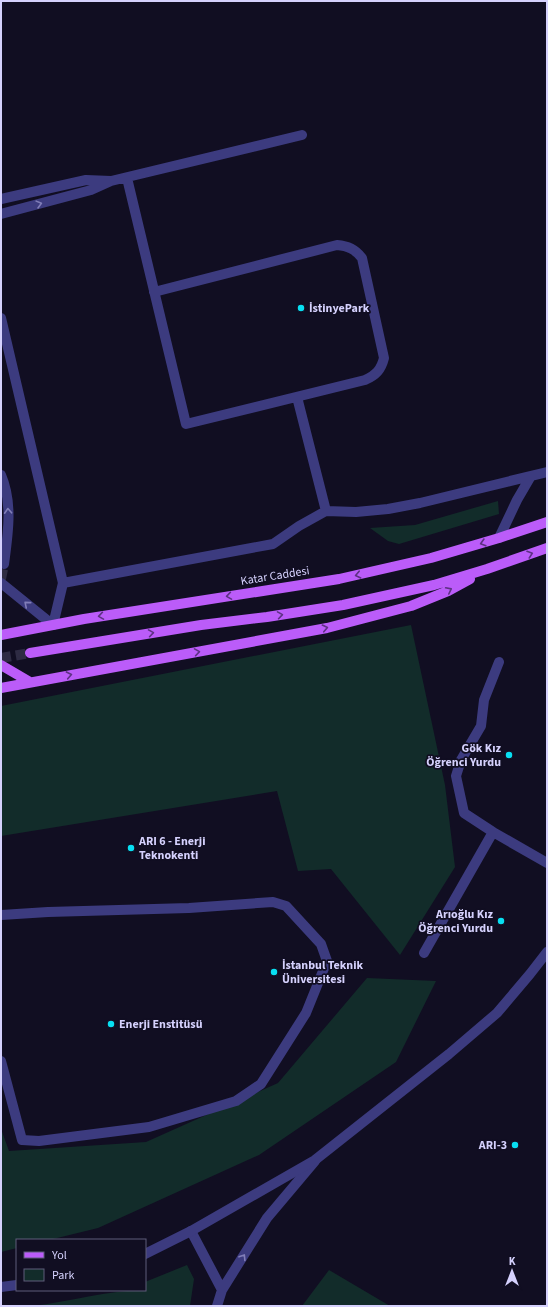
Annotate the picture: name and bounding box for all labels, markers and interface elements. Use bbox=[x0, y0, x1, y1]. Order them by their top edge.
one-way arrow bbox=[35, 200, 42, 209]
place label: İstinyePark bbox=[309, 300, 370, 317]
marker: İstinyePark bbox=[296, 303, 306, 313]
one-way arrow bbox=[4, 508, 13, 514]
one-way arrow bbox=[480, 538, 487, 546]
one-way arrow bbox=[527, 550, 534, 558]
street label: Katar Caddesi bbox=[239, 562, 311, 590]
one-way arrow bbox=[354, 570, 361, 579]
one-way arrow bbox=[444, 588, 452, 595]
one-way arrow bbox=[226, 591, 232, 600]
one-way arrow bbox=[24, 602, 31, 609]
one-way arrow bbox=[277, 611, 283, 620]
one-way arrow bbox=[98, 612, 104, 620]
one-way arrow bbox=[321, 625, 328, 633]
one-way arrow bbox=[148, 629, 154, 638]
one-way arrow bbox=[194, 648, 200, 657]
one-way arrow bbox=[66, 671, 72, 679]
place label: Gök Kız Öğrenci Yurdu bbox=[426, 740, 501, 771]
marker: Gök Kız Öğrenci Yurdu bbox=[504, 750, 514, 760]
place label: ARI 6 - Enerji Teknokenti bbox=[138, 833, 205, 864]
marker: ARI 6 - Enerji Teknokenti bbox=[126, 843, 136, 853]
place label: Arıoğlu Kız Öğrenci Yurdu bbox=[418, 906, 493, 937]
marker: Arıoğlu Kız Öğrenci Yurdu bbox=[496, 916, 506, 926]
place label: İstanbul Teknik Üniversitesi bbox=[282, 957, 363, 988]
marker: İstanbul Teknik Üniversitesi bbox=[269, 967, 279, 977]
place label: Enerji Enstitüsü bbox=[119, 1016, 203, 1033]
marker: Enerji Enstitüsü bbox=[106, 1019, 116, 1029]
place label: ARI-3 bbox=[478, 1137, 507, 1154]
marker: ARI-3 bbox=[510, 1140, 520, 1150]
legend bbox=[16, 1239, 146, 1291]
text: Yol bbox=[51, 1247, 67, 1264]
north arrow bbox=[492, 1251, 532, 1291]
one-way arrow bbox=[238, 1254, 246, 1261]
text: K bbox=[509, 1254, 516, 1269]
text: Park bbox=[52, 1267, 74, 1284]

